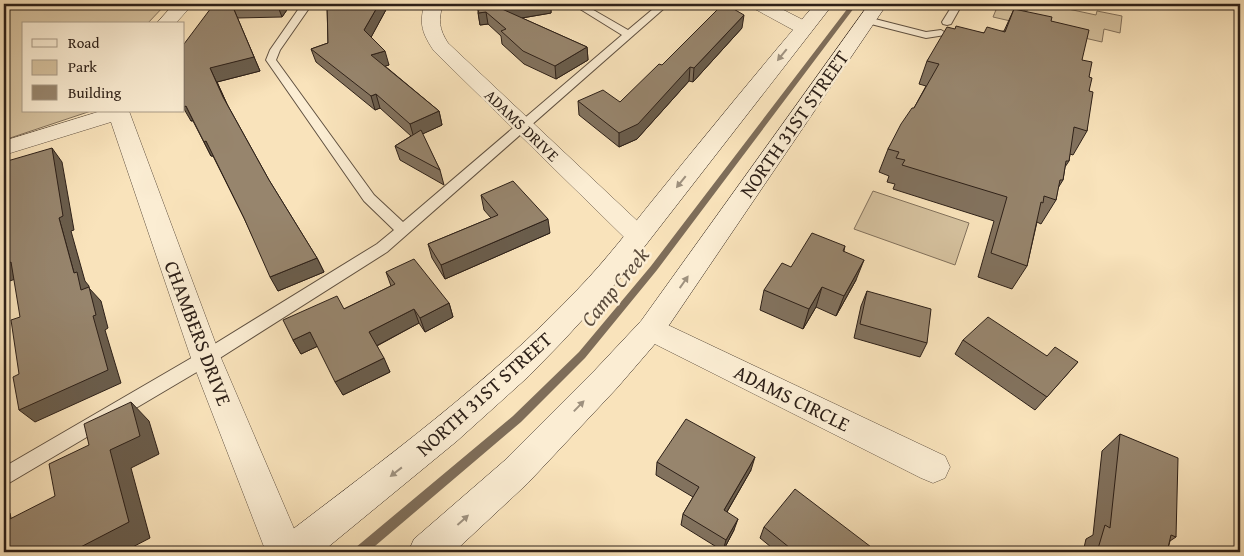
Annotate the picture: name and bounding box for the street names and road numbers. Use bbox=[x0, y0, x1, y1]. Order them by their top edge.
street label: NORTH 31ST STREET bbox=[732, 44, 855, 203]
street label: ADAMS DRIVE bbox=[479, 83, 565, 167]
street label: CHAMBERS DRIVE bbox=[158, 256, 239, 409]
street label: NORTH 31ST STREET bbox=[409, 325, 558, 463]
street label: ADAMS CIRCLE bbox=[729, 357, 855, 438]

